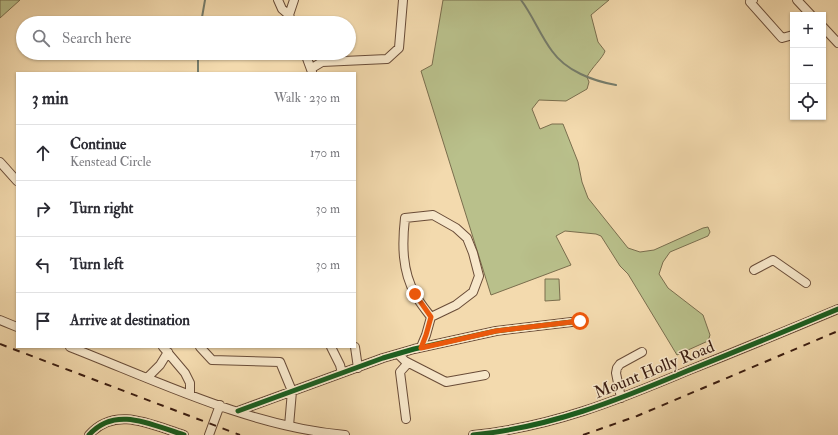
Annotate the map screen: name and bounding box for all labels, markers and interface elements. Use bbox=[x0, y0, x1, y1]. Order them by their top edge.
map controls bbox=[790, 12, 826, 120]
button: + bbox=[790, 12, 826, 48]
search box bbox=[16, 16, 356, 60]
icon: search bbox=[30, 27, 52, 49]
text: Search here bbox=[62, 29, 131, 48]
button: − bbox=[790, 48, 826, 84]
button: locate bbox=[790, 84, 826, 120]
text: 3 min bbox=[32, 88, 69, 109]
text: Walk · 230 m bbox=[274, 90, 340, 106]
text: Continue bbox=[70, 135, 126, 154]
icon: ahead bbox=[32, 142, 54, 164]
text: 170 m bbox=[310, 145, 340, 161]
text: Kenstead Circle bbox=[70, 154, 151, 170]
icon: right bbox=[32, 198, 54, 220]
text: Turn right bbox=[70, 199, 133, 218]
text: 30 m bbox=[316, 201, 340, 217]
icon: left bbox=[32, 254, 54, 276]
text: Turn left bbox=[70, 255, 124, 274]
text: 30 m bbox=[316, 257, 340, 273]
route end bbox=[406, 285, 424, 303]
icon: arrive bbox=[32, 310, 54, 332]
text: Arrive at destination bbox=[70, 311, 190, 330]
route start bbox=[571, 312, 589, 330]
street label: Mount Holly Road bbox=[591, 336, 718, 404]

